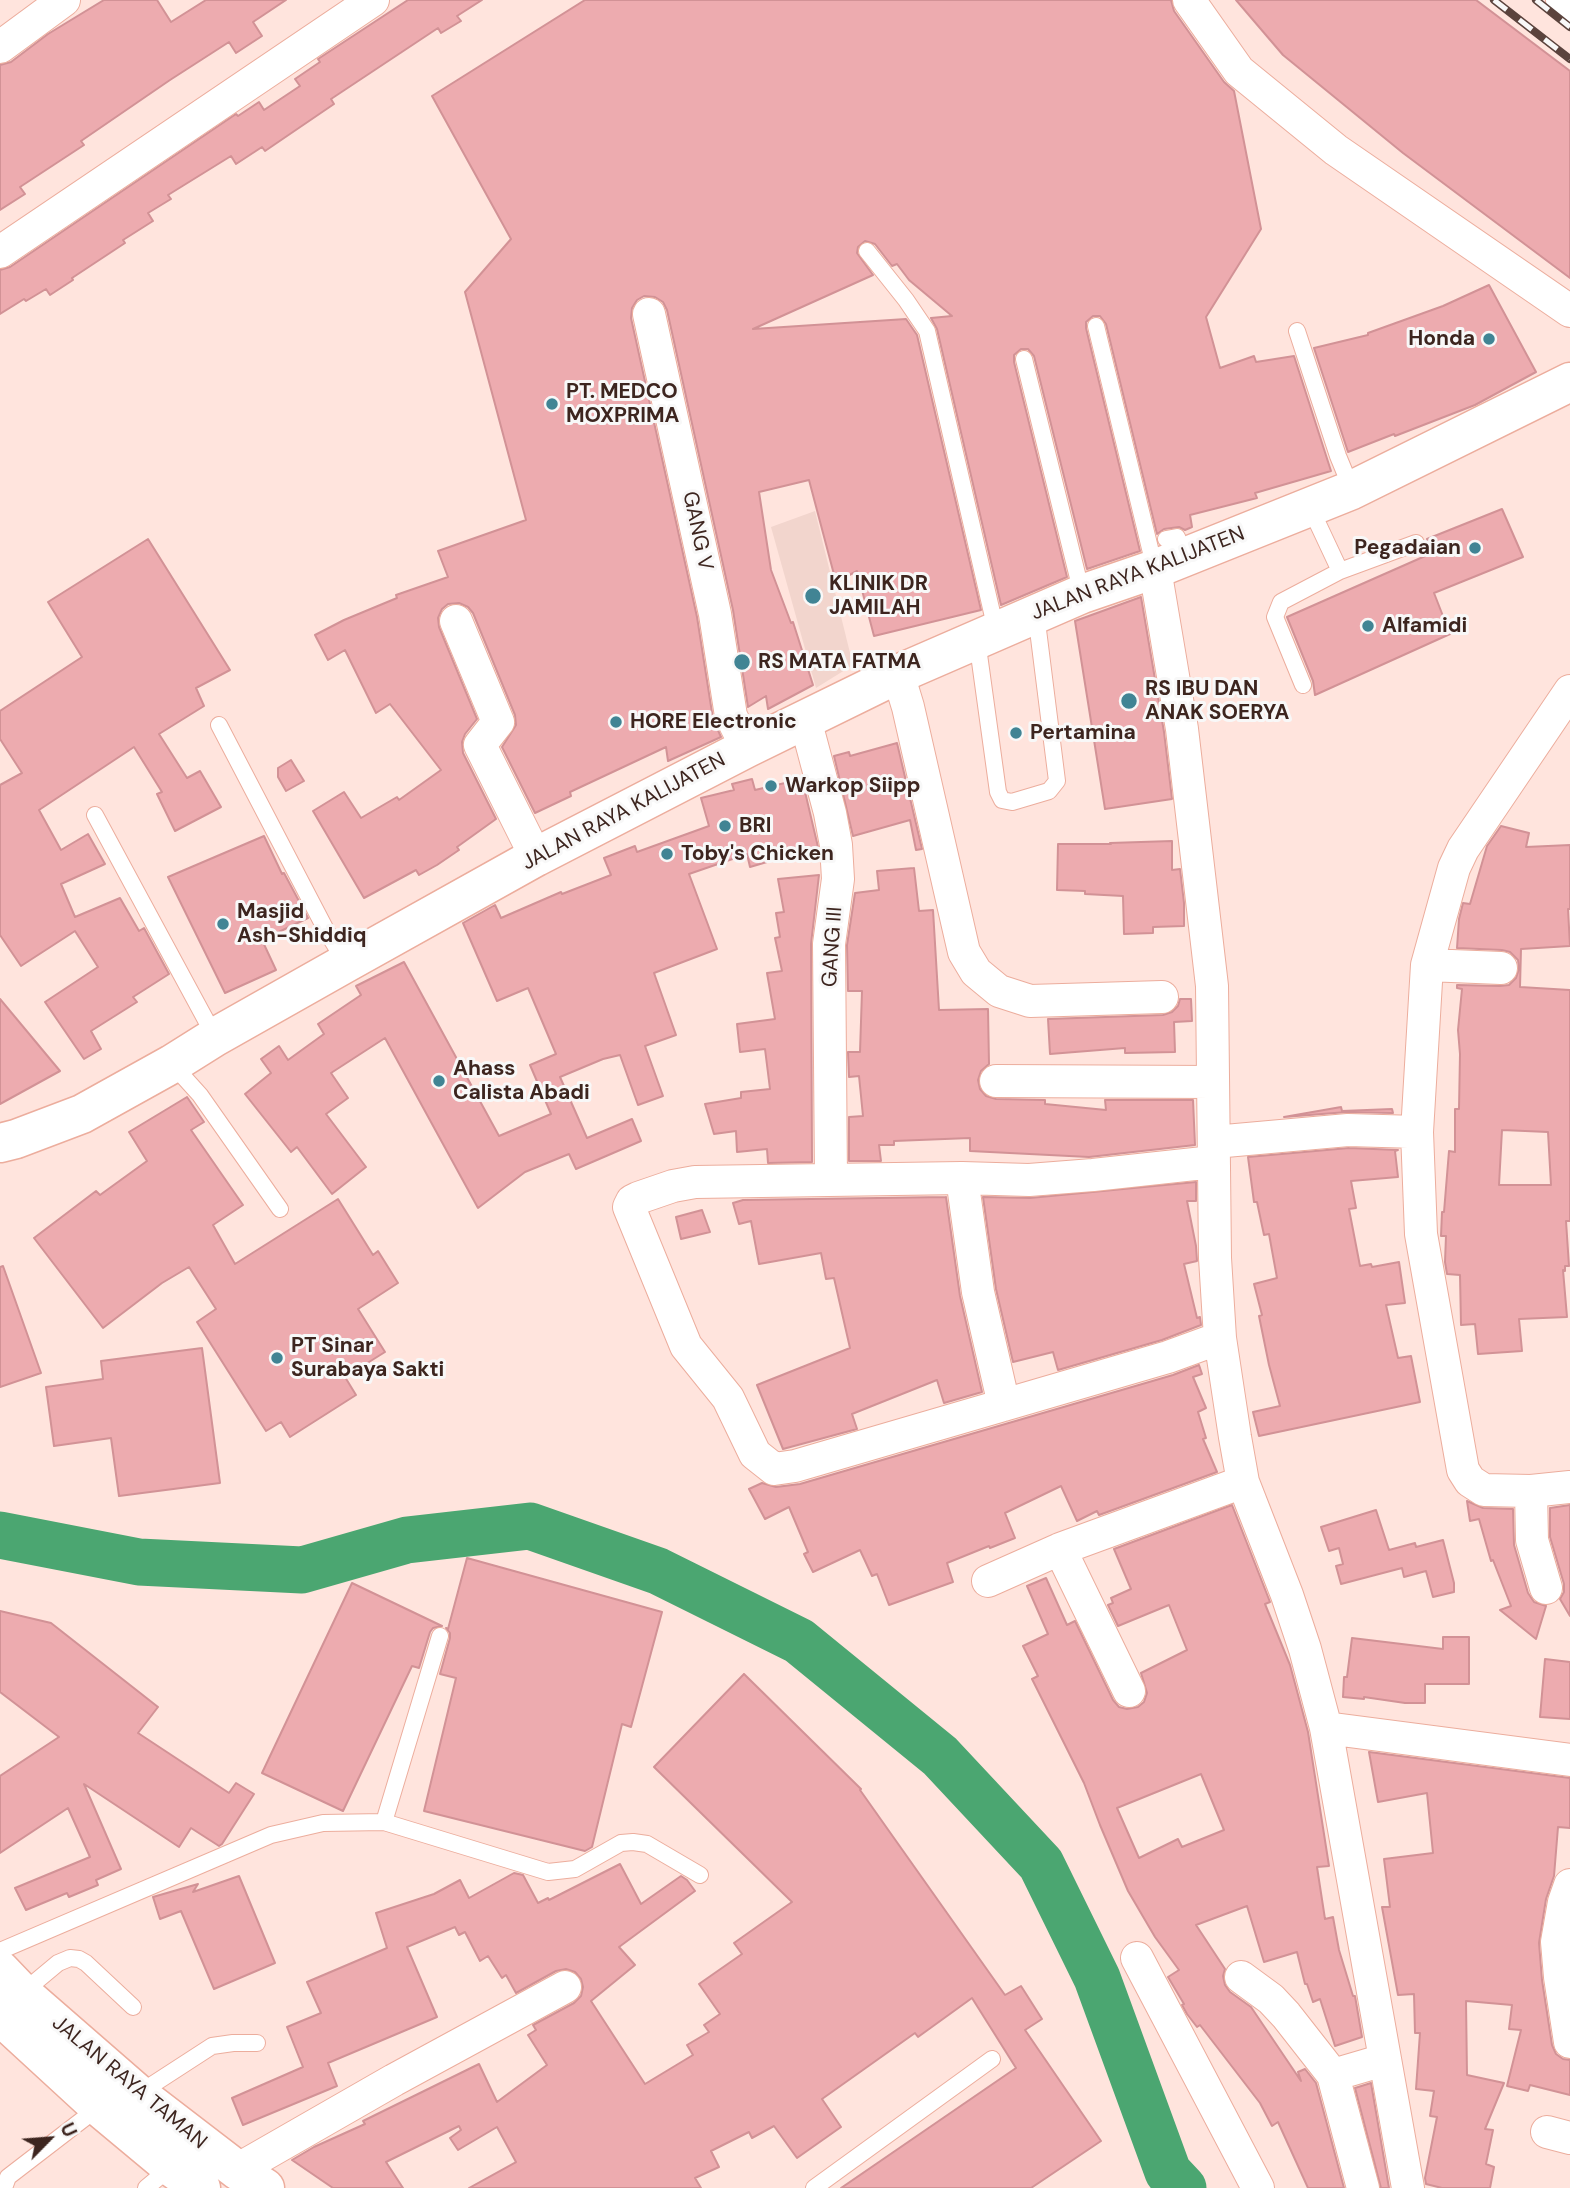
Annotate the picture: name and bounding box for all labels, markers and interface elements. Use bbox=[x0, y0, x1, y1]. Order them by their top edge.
place label: Honda bbox=[1408, 326, 1475, 352]
marker: Honda bbox=[1481, 331, 1497, 347]
place label: PT. MEDCO MOXPRIMA bbox=[566, 379, 679, 429]
marker: PT. MEDCO MOXPRIMA bbox=[544, 396, 560, 412]
street label: GANG V bbox=[676, 489, 718, 573]
street label: JALAN RAYA KALIJATEN bbox=[1028, 522, 1248, 626]
place label: Pegadaian bbox=[1354, 535, 1461, 561]
marker: Pegadaian bbox=[1467, 540, 1483, 556]
place label: KLINIK DR JAMILAH bbox=[829, 571, 928, 621]
marker: KLINIK DR JAMILAH bbox=[803, 586, 823, 606]
place label: Alfamidi bbox=[1382, 613, 1467, 639]
marker: Alfamidi bbox=[1360, 618, 1376, 634]
place label: RS MATA FATMA bbox=[758, 649, 921, 675]
marker: RS MATA FATMA bbox=[732, 652, 752, 672]
place label: RS IBU DAN ANAK SOERYA bbox=[1145, 676, 1289, 726]
marker: RS IBU DAN ANAK SOERYA bbox=[1119, 691, 1139, 711]
place label: HORE Electronic bbox=[630, 709, 797, 735]
marker: HORE Electronic bbox=[608, 714, 624, 730]
place label: Pertamina bbox=[1030, 720, 1136, 746]
marker: Pertamina bbox=[1008, 725, 1024, 741]
street label: JALAN RAYA KALIJATEN bbox=[518, 748, 730, 876]
place label: Warkop Siipp bbox=[785, 773, 920, 799]
marker: Warkop Siipp bbox=[763, 778, 779, 794]
place label: BRI bbox=[739, 813, 771, 839]
marker: BRI bbox=[717, 818, 733, 834]
place label: Toby's Chicken bbox=[681, 841, 834, 867]
marker: Toby's Chicken bbox=[659, 846, 675, 862]
place label: Masjid Ash-Shiddiq bbox=[237, 899, 367, 949]
street label: GANG III bbox=[818, 906, 848, 988]
marker: Masjid Ash-Shiddiq bbox=[215, 916, 231, 932]
place label: Ahass Calista Abadi bbox=[453, 1056, 590, 1106]
marker: Ahass Calista Abadi bbox=[431, 1073, 447, 1089]
place label: PT Sinar Surabaya Sakti bbox=[291, 1333, 444, 1383]
marker: PT Sinar Surabaya Sakti bbox=[269, 1350, 285, 1366]
street label: JALAN RAYA TAMAN bbox=[47, 2011, 211, 2155]
north arrow bbox=[14, 2104, 84, 2174]
text: U bbox=[54, 2119, 83, 2141]

